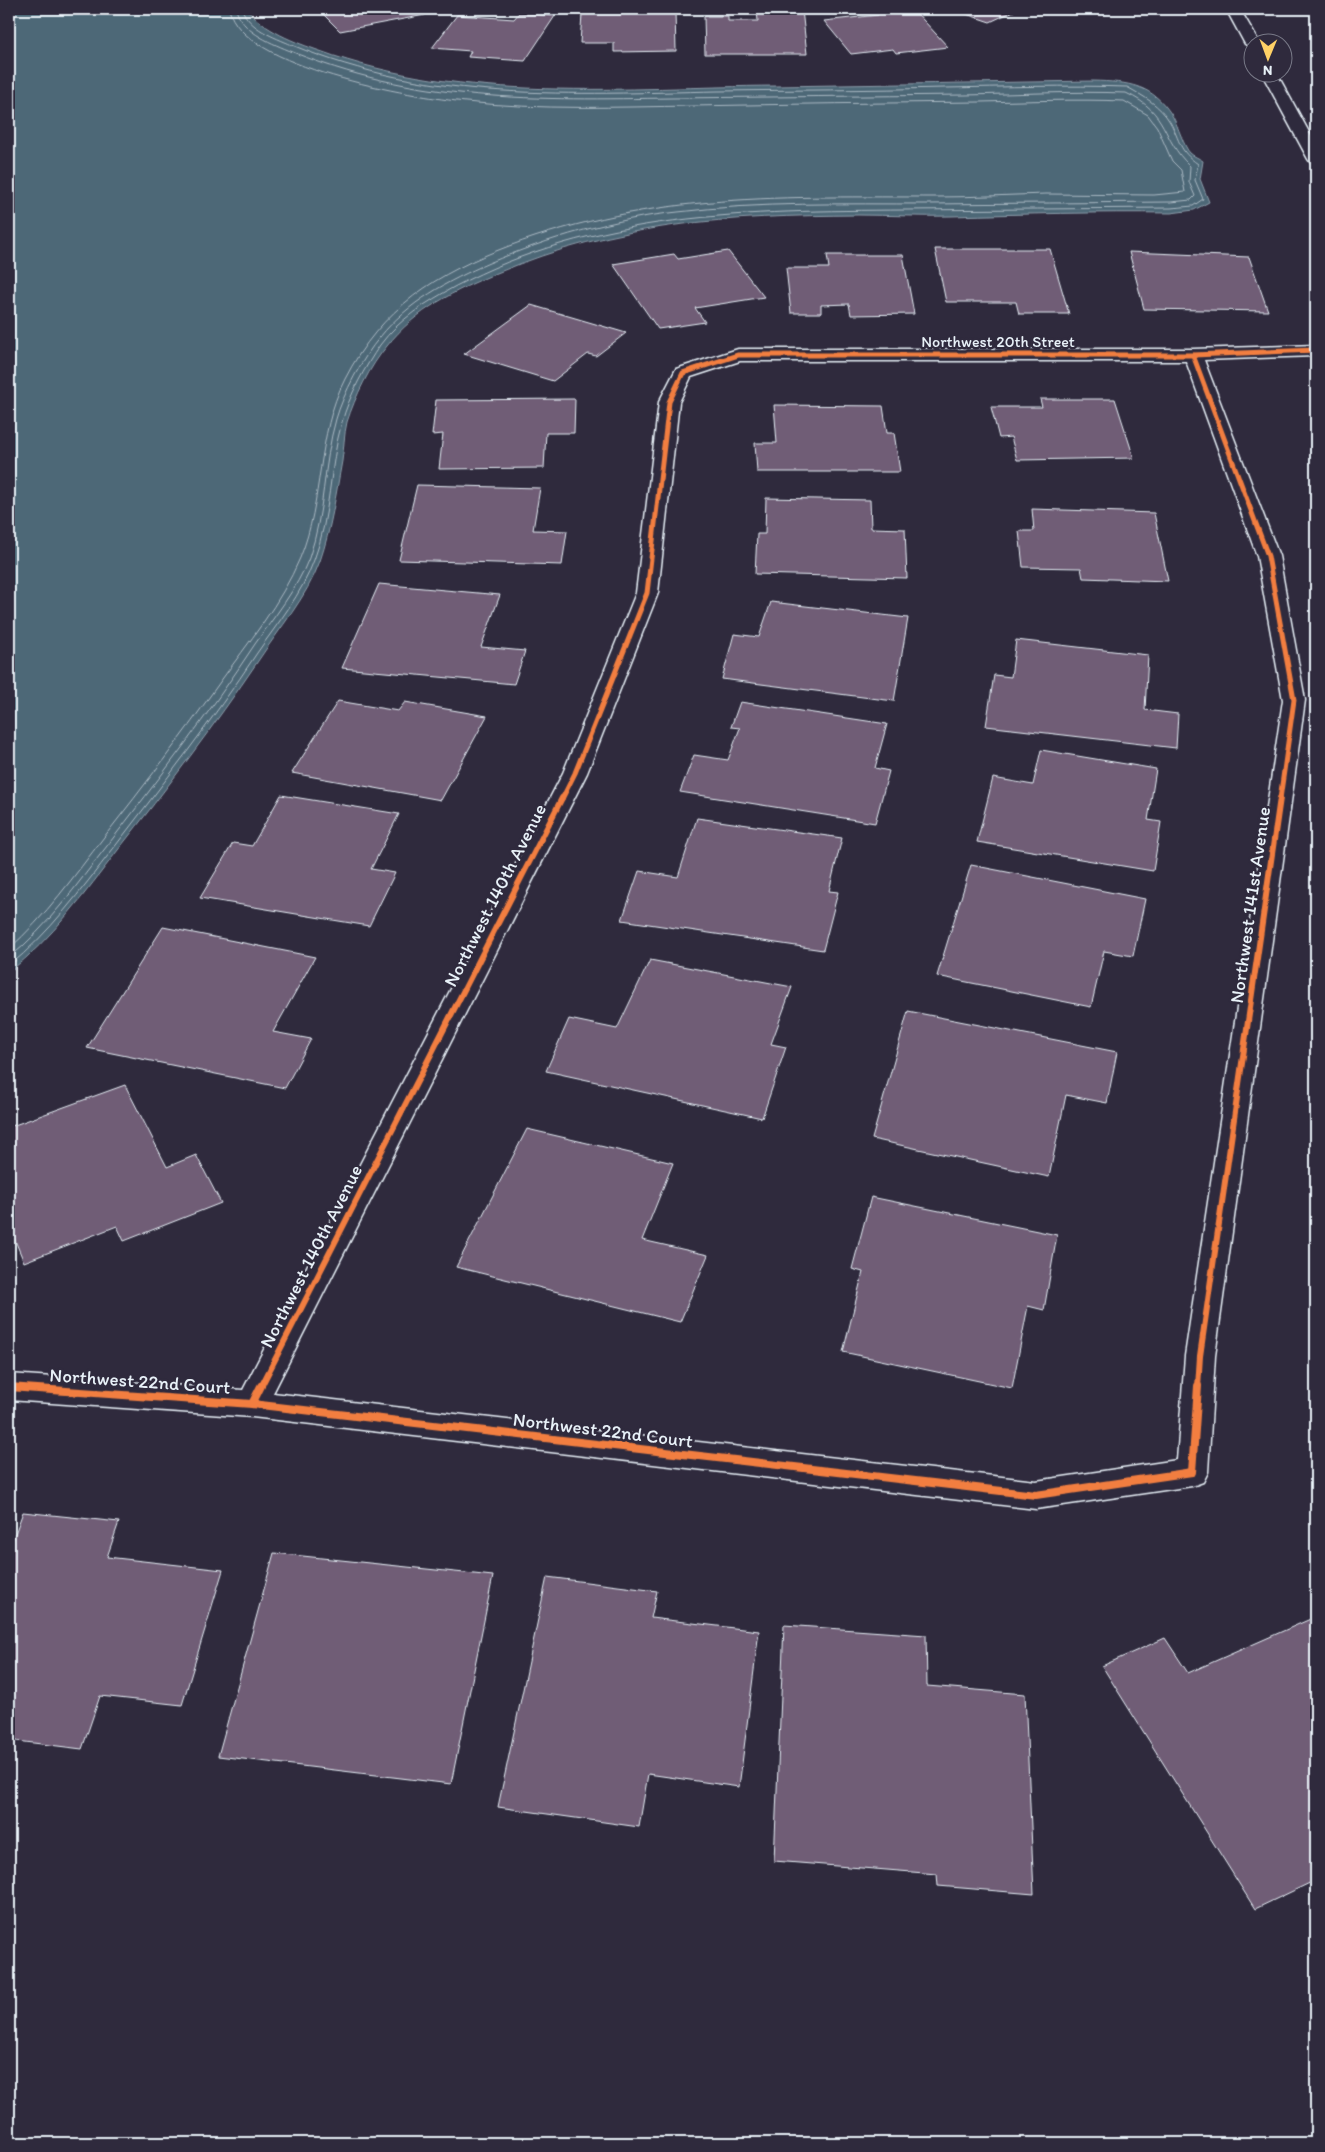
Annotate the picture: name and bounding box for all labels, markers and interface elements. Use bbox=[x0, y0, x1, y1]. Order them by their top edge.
north arrow bbox=[1242, 32, 1292, 82]
text: N bbox=[1263, 62, 1273, 79]
street label: Northwest 20th Street bbox=[921, 332, 1075, 351]
street label: Northwest 140th Avenue bbox=[439, 800, 551, 990]
street label: Northwest 141st Avenue bbox=[1225, 805, 1275, 1005]
street label: Northwest 140th Avenue bbox=[255, 1161, 367, 1351]
street label: Northwest 22nd Court bbox=[49, 1363, 231, 1399]
street label: Northwest 22nd Court bbox=[512, 1408, 694, 1452]

